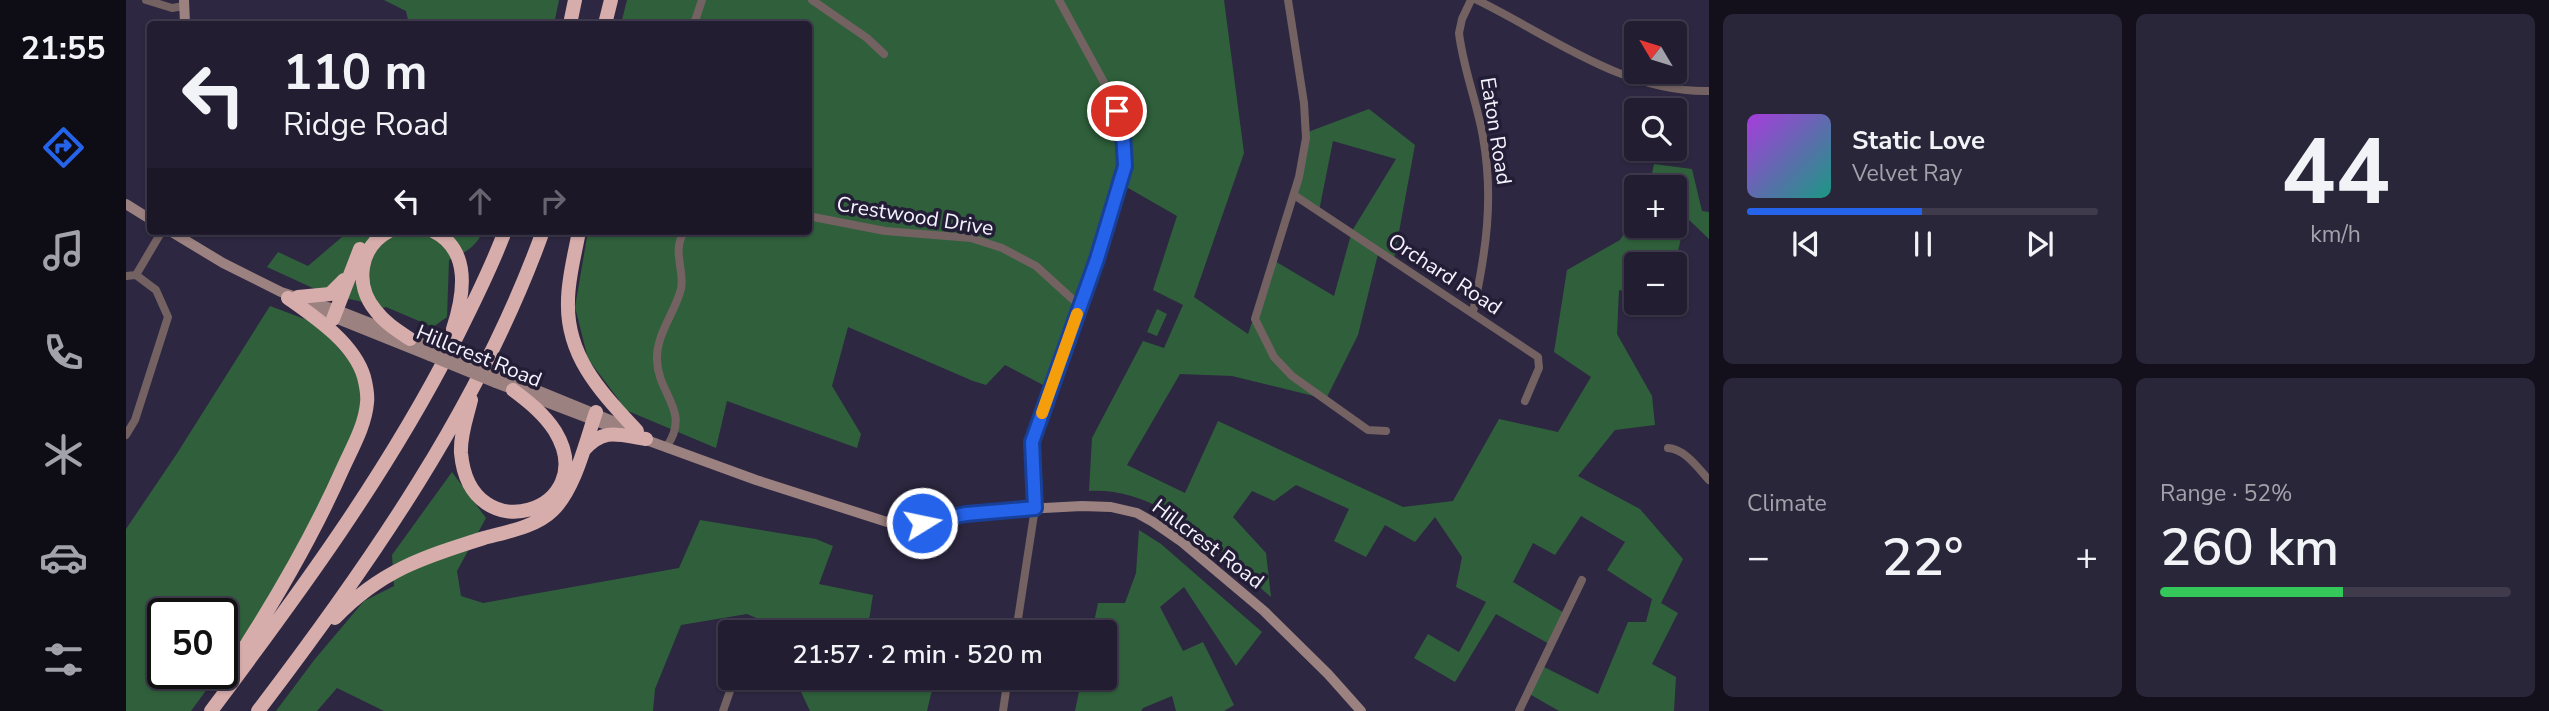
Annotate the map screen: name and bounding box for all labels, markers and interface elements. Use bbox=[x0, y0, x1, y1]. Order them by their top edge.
north arrow bbox=[1624, 21, 1687, 84]
map controls bbox=[1624, 21, 1687, 315]
text: 21:55 bbox=[21, 27, 105, 70]
text: 110 m bbox=[283, 39, 427, 106]
icon: left bbox=[168, 49, 259, 140]
street label: Eaton Road bbox=[1474, 75, 1518, 187]
pin bbox=[1087, 81, 1147, 141]
icon: arrive bbox=[1098, 92, 1136, 130]
button: search bbox=[1624, 98, 1687, 161]
text: Ridge Road bbox=[283, 103, 449, 146]
text: 44 bbox=[2281, 111, 2390, 235]
icon: directions bbox=[39, 123, 88, 172]
text: Static Love bbox=[1852, 123, 1985, 158]
text: Velvet Ray bbox=[1852, 158, 1962, 189]
button: + bbox=[1624, 175, 1687, 238]
icon: left bbox=[388, 182, 426, 220]
icon: ahead bbox=[461, 182, 499, 220]
icon: right bbox=[534, 182, 572, 220]
street label: Crestwood Drive bbox=[835, 190, 995, 242]
text: km/h bbox=[2310, 219, 2361, 250]
icon: previous bbox=[1787, 225, 1825, 263]
icon: pause bbox=[1904, 225, 1942, 263]
icon: next bbox=[2021, 225, 2059, 263]
icon: music bbox=[39, 226, 88, 275]
street label: Orchard Road bbox=[1383, 227, 1507, 321]
button: − bbox=[1624, 252, 1687, 315]
street label: Hillcrest Road bbox=[412, 318, 546, 394]
icon: phone bbox=[39, 328, 88, 377]
icon: climate bbox=[39, 430, 88, 479]
text: Range · 52% bbox=[2160, 478, 2292, 509]
position arrow bbox=[885, 486, 959, 560]
text: Climate bbox=[1747, 488, 1827, 519]
street label: Hillcrest Road bbox=[1146, 493, 1270, 595]
text: 260 km bbox=[2160, 512, 2339, 583]
text: 22° bbox=[1882, 522, 1963, 593]
text: − bbox=[1747, 532, 1770, 583]
text: + bbox=[2075, 532, 2098, 583]
icon: car bbox=[39, 533, 88, 582]
speed limit sign: 50 bbox=[147, 598, 238, 689]
icon: filters bbox=[39, 635, 88, 684]
text: 21:57 · 2 min · 520 m bbox=[792, 637, 1043, 672]

